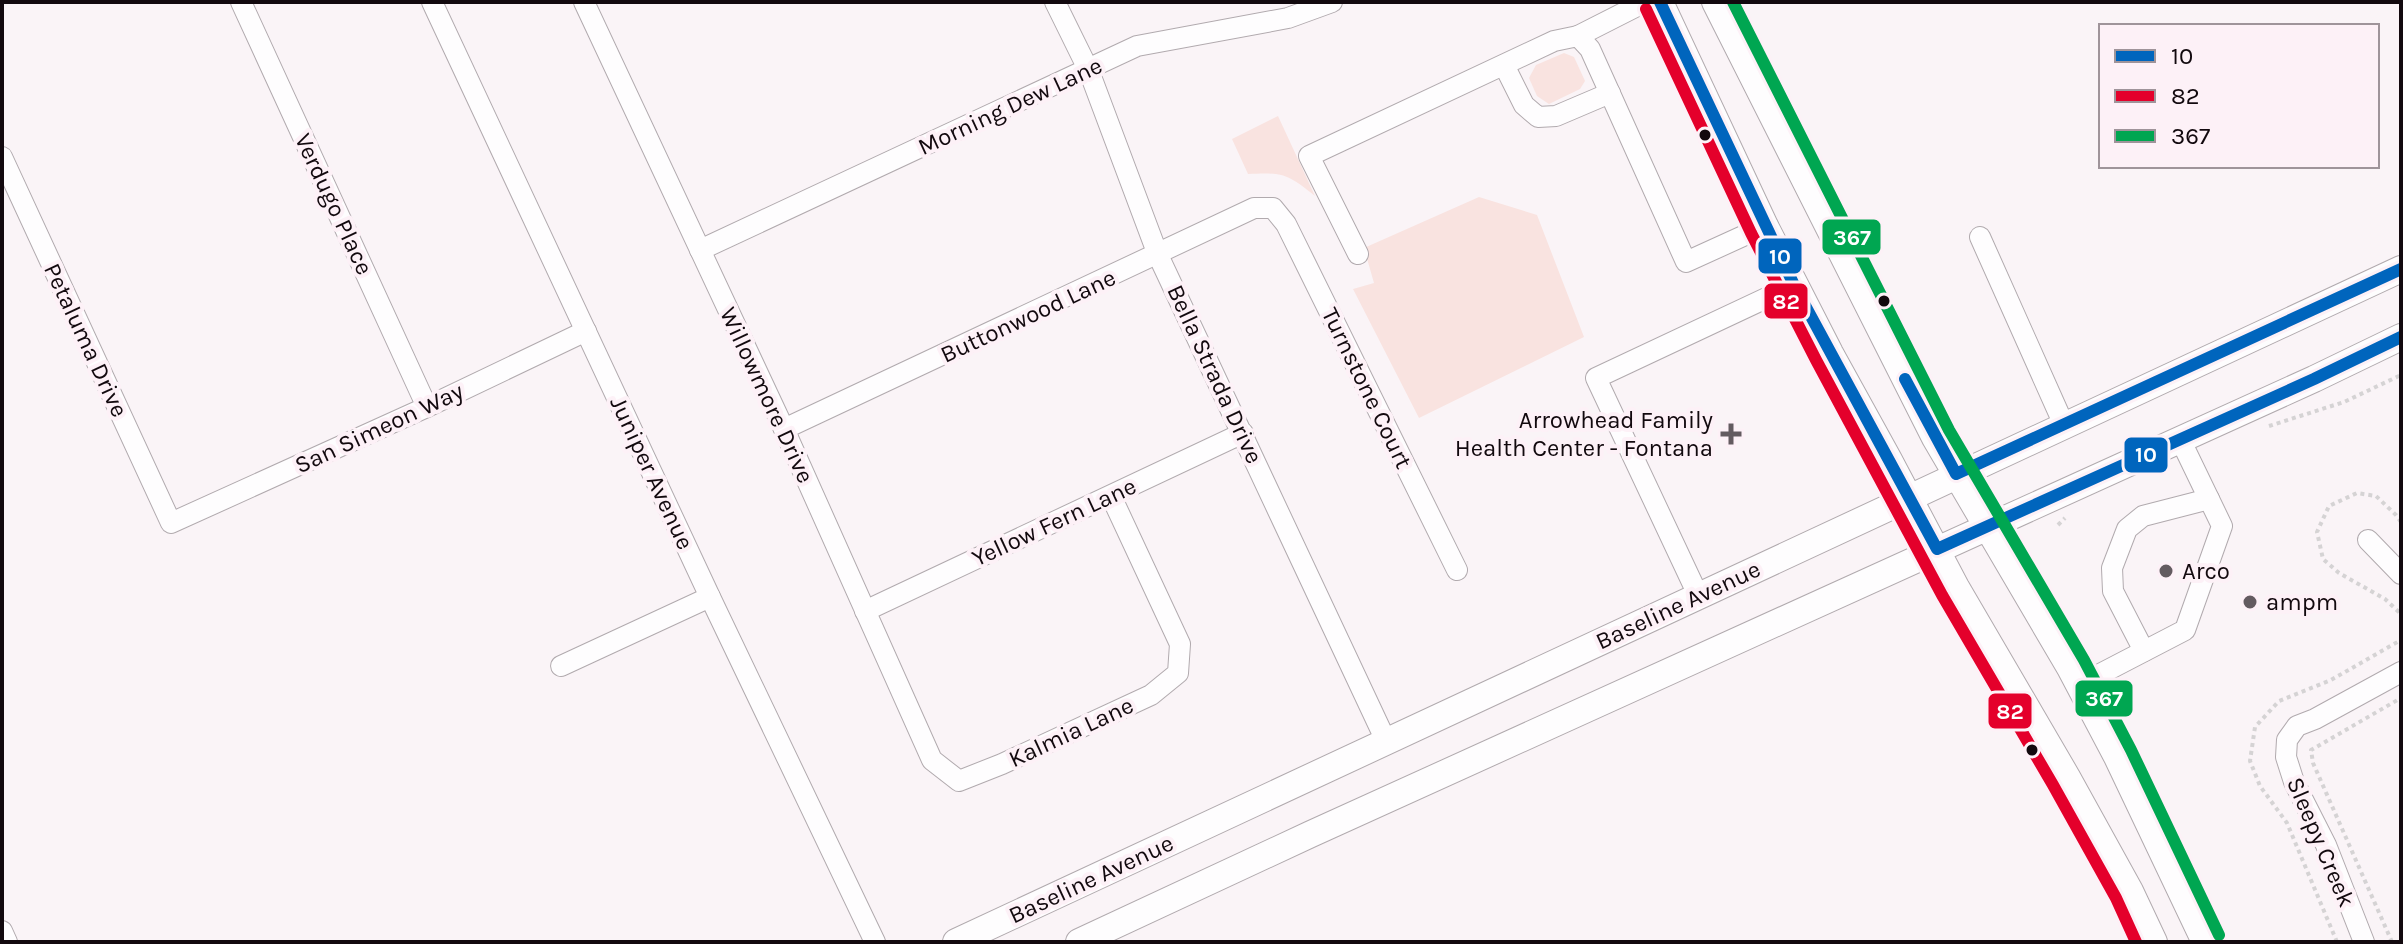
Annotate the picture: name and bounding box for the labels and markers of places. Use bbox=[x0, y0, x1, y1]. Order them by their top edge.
unlabelled marker bbox=[1697, 127, 1713, 143]
unlabelled marker bbox=[1876, 293, 1892, 309]
place label: Arrowhead Family Health Center - Fontana bbox=[1455, 406, 1713, 462]
marker: Arrowhead Family Health Center - Fontana bbox=[1720, 423, 1742, 445]
place label: Arco bbox=[2182, 557, 2230, 585]
marker: Arco bbox=[2157, 562, 2175, 580]
place label: ampm bbox=[2266, 588, 2338, 616]
marker: ampm bbox=[2241, 593, 2259, 611]
unlabelled marker bbox=[2024, 742, 2040, 758]

